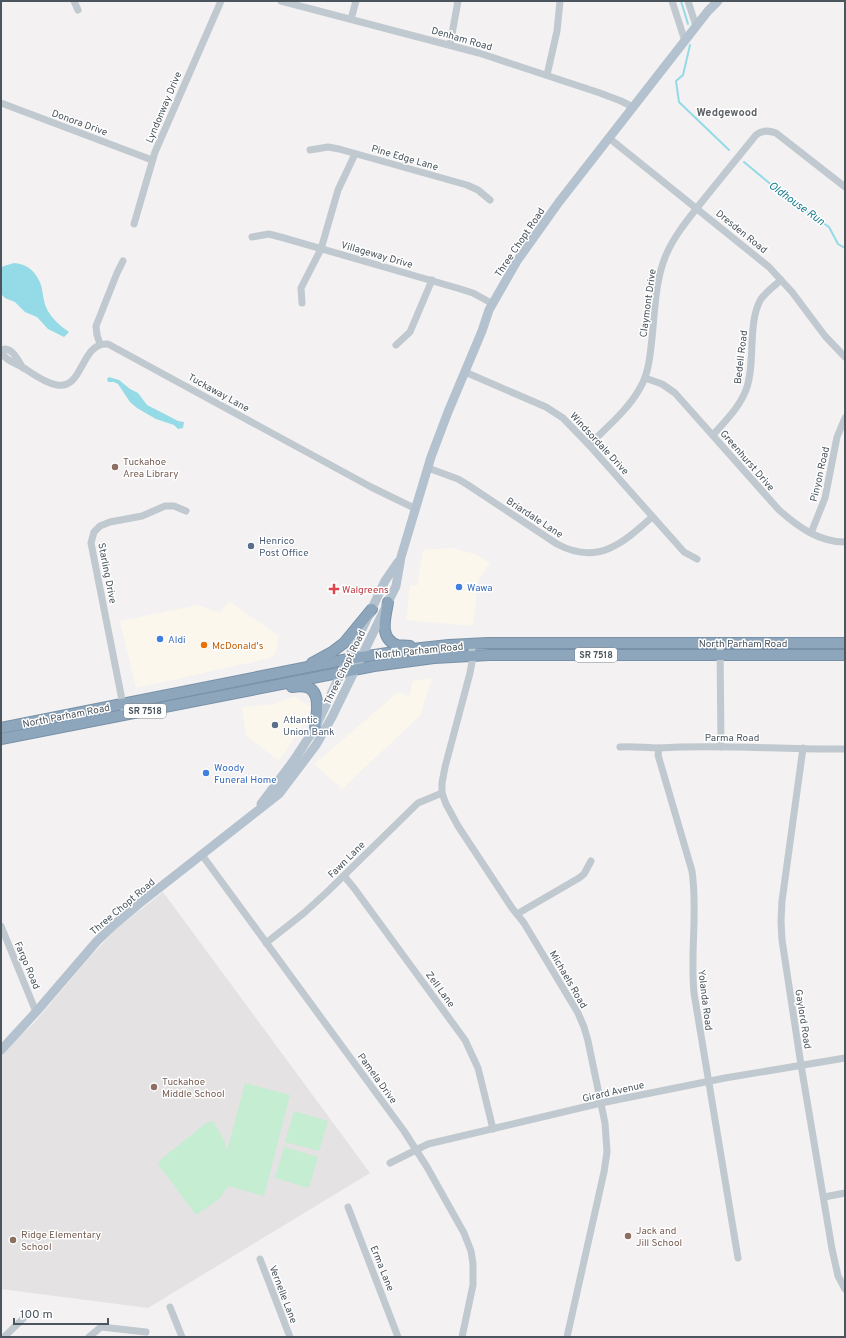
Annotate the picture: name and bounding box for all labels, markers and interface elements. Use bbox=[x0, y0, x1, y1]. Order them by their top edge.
street label: Denham Road bbox=[430, 25, 494, 54]
street label: Lyndonway Drive bbox=[143, 70, 185, 145]
district label: Wedgewood bbox=[697, 106, 757, 120]
street label: Donora Drive bbox=[50, 107, 109, 140]
street label: Pine Edge Lane bbox=[370, 143, 440, 174]
water label: Oldhouse Run bbox=[766, 179, 827, 229]
street label: Three Chopt Road bbox=[492, 206, 548, 280]
street label: Dresden Road bbox=[713, 207, 769, 257]
street label: Villageway Drive bbox=[339, 239, 414, 272]
street label: Claymont Drive bbox=[637, 268, 660, 338]
street label: Bedell Road bbox=[732, 330, 751, 385]
street label: Tuckaway Lane bbox=[185, 371, 251, 416]
street label: Windsordale Drive bbox=[567, 410, 631, 478]
street label: Greenhurst Drive bbox=[717, 428, 777, 494]
street label: Pinyon Road bbox=[808, 445, 833, 503]
place label: Tuckahoe Area Library bbox=[123, 456, 178, 481]
marker: Tuckahoe Area Library bbox=[110, 462, 120, 472]
street label: Briardale Lane bbox=[503, 495, 565, 542]
place label: Henrico Post Office bbox=[259, 535, 309, 560]
marker: Henrico Post Office bbox=[246, 541, 256, 551]
street label: Starling Drive bbox=[94, 542, 119, 605]
marker: Wawa bbox=[454, 582, 464, 592]
place label: Wawa bbox=[467, 582, 493, 595]
marker: Walgreens bbox=[329, 584, 339, 594]
place label: Walgreens bbox=[342, 584, 389, 597]
street label: Three Chopt Road bbox=[322, 628, 369, 707]
marker: Aldi bbox=[155, 634, 165, 644]
place label: Aldi bbox=[168, 634, 186, 647]
street label: North Parham Road bbox=[699, 638, 787, 651]
marker: McDonald's bbox=[199, 640, 209, 650]
place label: McDonald's bbox=[212, 640, 264, 653]
street label: North Parham Road bbox=[374, 640, 464, 663]
road number: SR 7518 bbox=[575, 648, 617, 662]
street label: North Parham Road bbox=[22, 702, 111, 731]
road number: SR 7518 bbox=[124, 704, 166, 718]
place label: Atlantic Union Bank bbox=[283, 714, 335, 739]
marker: Atlantic Union Bank bbox=[270, 720, 280, 730]
street label: Parma Road bbox=[705, 732, 759, 745]
place label: Woody Funeral Home bbox=[214, 762, 277, 787]
marker: Woody Funeral Home bbox=[201, 768, 211, 778]
street label: Fawn Lane bbox=[326, 839, 368, 881]
street label: Three Chopt Road bbox=[88, 876, 158, 938]
street label: Fargo Road bbox=[11, 940, 42, 991]
street label: Michaels Road bbox=[546, 948, 590, 1011]
street label: Zell Lane bbox=[422, 969, 457, 1010]
street label: Yolanda Road bbox=[694, 969, 715, 1031]
street label: Gaylord Road bbox=[791, 988, 814, 1050]
street label: Pamela Drive bbox=[354, 1051, 400, 1107]
place label: Tuckahoe Middle School bbox=[162, 1076, 225, 1101]
street label: Girard Avenue bbox=[581, 1079, 646, 1106]
marker: Tuckahoe Middle School bbox=[149, 1082, 159, 1092]
place label: Jack and Jill School bbox=[636, 1225, 682, 1250]
place label: Ridge Elementary School bbox=[21, 1229, 101, 1254]
marker: Jack and Jill School bbox=[623, 1231, 633, 1241]
marker: Ridge Elementary School bbox=[8, 1235, 18, 1245]
street label: Erma Lane bbox=[367, 1244, 397, 1293]
street label: Vernelle Lane bbox=[266, 1264, 300, 1325]
scale bar bbox=[14, 1300, 108, 1326]
text: 100 m bbox=[20, 1307, 53, 1323]

